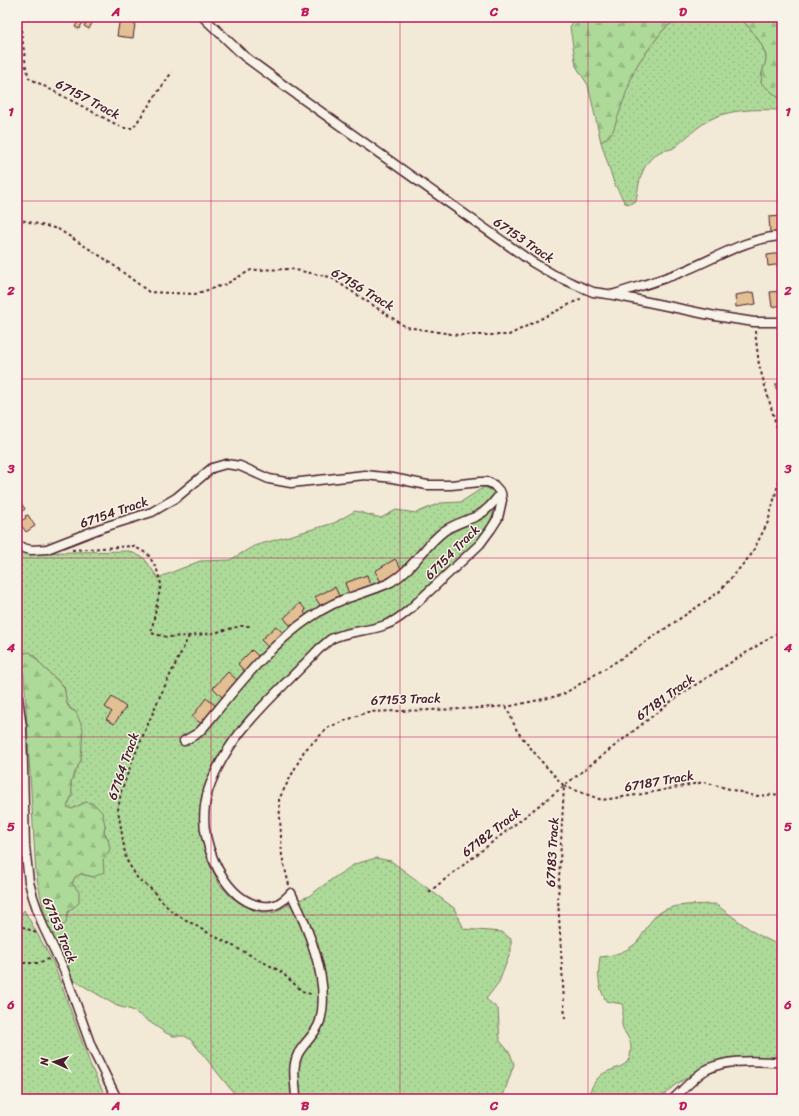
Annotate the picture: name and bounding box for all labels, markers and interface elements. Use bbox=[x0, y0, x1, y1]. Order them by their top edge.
text: A bbox=[111, 0, 120, 23]
text: B bbox=[301, 0, 310, 23]
text: C bbox=[489, 0, 499, 23]
text: D bbox=[679, 0, 687, 23]
street label: 67157 Track bbox=[52, 72, 125, 126]
text: 1 bbox=[8, 100, 14, 123]
text: 1 bbox=[785, 100, 791, 123]
street label: 67153 Track bbox=[488, 211, 560, 269]
street label: 67156 Track bbox=[327, 261, 399, 317]
text: 2 bbox=[6, 279, 15, 302]
text: 2 bbox=[783, 279, 792, 302]
text: 3 bbox=[6, 457, 15, 480]
text: 3 bbox=[783, 457, 792, 480]
street label: 67154 Track bbox=[77, 490, 151, 534]
street label: 67154 Track bbox=[419, 519, 485, 585]
text: 4 bbox=[6, 636, 16, 659]
text: 4 bbox=[783, 636, 793, 659]
street label: 67181 Track bbox=[631, 668, 700, 726]
street label: 67153 Track bbox=[371, 686, 442, 712]
street label: 67164 Track bbox=[101, 729, 145, 803]
street label: 67187 Track bbox=[622, 764, 696, 798]
street label: 67182 Track bbox=[456, 801, 526, 863]
text: 5 bbox=[7, 815, 15, 838]
text: 5 bbox=[784, 815, 792, 838]
street label: 67183 Track bbox=[539, 816, 565, 888]
street label: 67153 Track bbox=[36, 893, 84, 967]
text: 6 bbox=[6, 993, 15, 1016]
text: 6 bbox=[783, 993, 792, 1016]
north arrow bbox=[34, 1042, 74, 1082]
text: N bbox=[35, 1057, 54, 1067]
text: A bbox=[111, 1094, 120, 1116]
text: B bbox=[301, 1094, 310, 1116]
text: C bbox=[489, 1094, 499, 1116]
text: D bbox=[679, 1094, 687, 1116]

